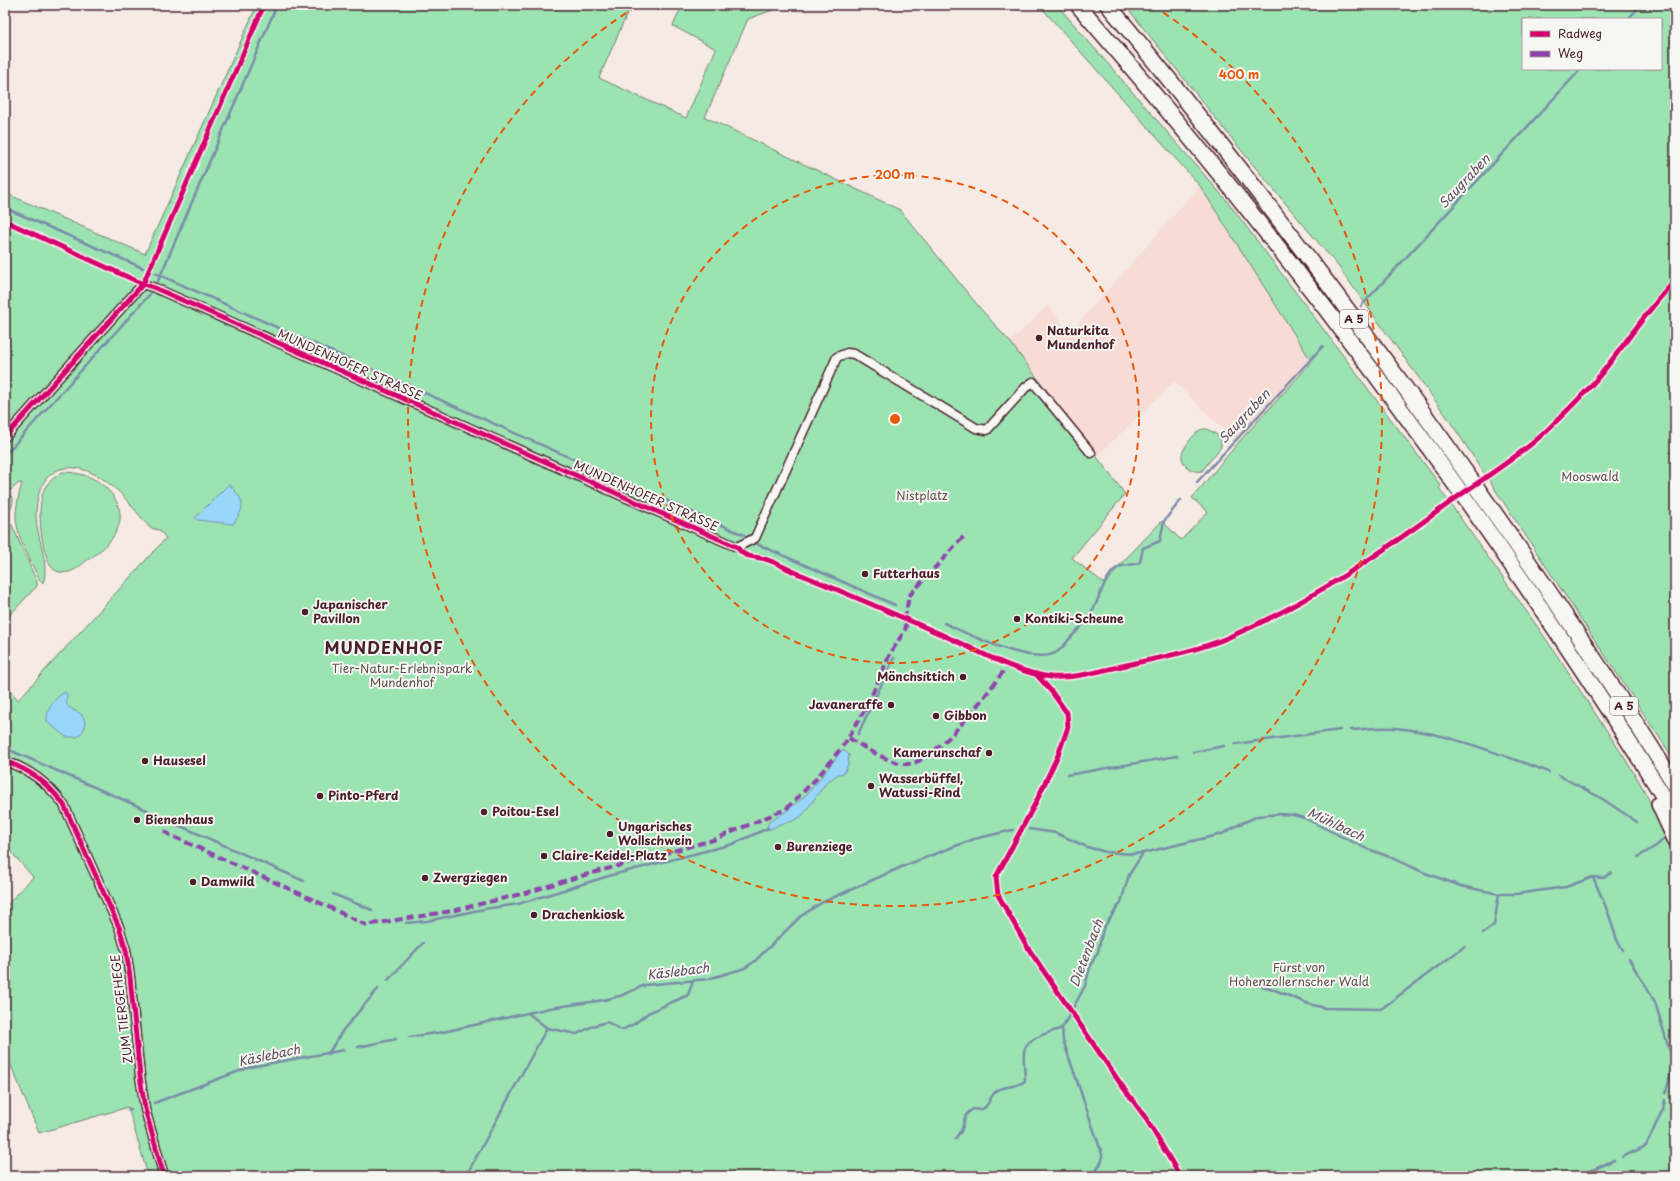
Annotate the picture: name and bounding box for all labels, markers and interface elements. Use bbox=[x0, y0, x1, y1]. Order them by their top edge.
legend bbox=[1522, 18, 1662, 70]
text: Radweg bbox=[1558, 24, 1602, 42]
text: Weg bbox=[1558, 44, 1583, 62]
text: 400 m bbox=[1219, 65, 1259, 83]
water label: Saugraben bbox=[1434, 149, 1494, 212]
text: 200 m bbox=[875, 165, 915, 183]
road number: A 5 bbox=[1340, 310, 1368, 328]
place label: Naturkita Mundenhof bbox=[1047, 321, 1116, 353]
street label: MUNDENHOFER STRASSE bbox=[275, 324, 426, 404]
marker: Naturkita Mundenhof bbox=[1034, 333, 1044, 343]
water label: Saugraben bbox=[1214, 384, 1274, 447]
centre of rings bbox=[888, 412, 902, 426]
street label: MUNDENHOFER STRASSE bbox=[571, 455, 722, 535]
park label: Mooswald bbox=[1561, 467, 1619, 485]
park label: Nistplatz bbox=[896, 486, 948, 504]
place label: Futterhaus bbox=[873, 564, 940, 582]
marker: Futterhaus bbox=[860, 569, 870, 579]
place label: Japanischer Pavillon bbox=[313, 595, 388, 627]
marker: Japanischer Pavillon bbox=[300, 607, 310, 617]
place label: Kontiki-Scheune bbox=[1025, 609, 1124, 627]
marker: Kontiki-Scheune bbox=[1012, 614, 1022, 624]
district label: MUNDENHOF bbox=[324, 635, 444, 659]
park label: Tier-Natur-Erlebnispark Mundenhof bbox=[332, 659, 472, 691]
place label: Mönchsittich bbox=[877, 667, 955, 685]
marker: Mönchsittich bbox=[958, 672, 968, 682]
place label: Javaneraffe bbox=[809, 695, 883, 713]
road number: A 5 bbox=[1610, 697, 1638, 715]
marker: Javaneraffe bbox=[886, 700, 896, 710]
place label: Gibbon bbox=[944, 706, 987, 724]
marker: Gibbon bbox=[931, 711, 941, 721]
place label: Kamerunschaf bbox=[893, 743, 983, 761]
marker: Kamerunschaf bbox=[984, 748, 994, 758]
place label: Hausesel bbox=[153, 751, 206, 769]
marker: Hausesel bbox=[140, 756, 150, 766]
place label: Wasserbüffel, Watussi-Rind bbox=[879, 769, 963, 801]
marker: Wasserbüffel, Watussi-Rind bbox=[866, 781, 876, 791]
place label: Pinto-Pferd bbox=[328, 786, 398, 804]
marker: Pinto-Pferd bbox=[315, 791, 325, 801]
place label: Poitou-Esel bbox=[492, 802, 559, 820]
water label: Mühlbach bbox=[1305, 802, 1368, 845]
marker: Poitou-Esel bbox=[479, 807, 489, 817]
place label: Bienenhaus bbox=[145, 810, 214, 828]
marker: Bienenhaus bbox=[132, 815, 142, 825]
place label: Ungarisches Wollschwein bbox=[618, 817, 692, 849]
marker: Ungarisches Wollschwein bbox=[605, 829, 615, 839]
place label: Burenziege bbox=[786, 837, 853, 855]
marker: Burenziege bbox=[773, 842, 783, 852]
place label: Claire-Keidel-Platz bbox=[552, 846, 667, 864]
marker: Claire-Keidel-Platz bbox=[539, 851, 549, 861]
place label: Zwergziegen bbox=[433, 868, 507, 886]
place label: Damwild bbox=[201, 872, 255, 890]
marker: Zwergziegen bbox=[420, 873, 430, 883]
marker: Damwild bbox=[188, 877, 198, 887]
place label: Drachenkiosk bbox=[542, 905, 625, 923]
marker: Drachenkiosk bbox=[529, 910, 539, 920]
water label: Dietenbach bbox=[1064, 916, 1107, 989]
street label: ZUM TIERGEHEGE bbox=[105, 953, 137, 1065]
water label: Käslebach bbox=[646, 957, 710, 984]
park label: Fürst von Hohenzollernscher Wald bbox=[1229, 958, 1370, 990]
water label: Käslebach bbox=[236, 1039, 302, 1070]

